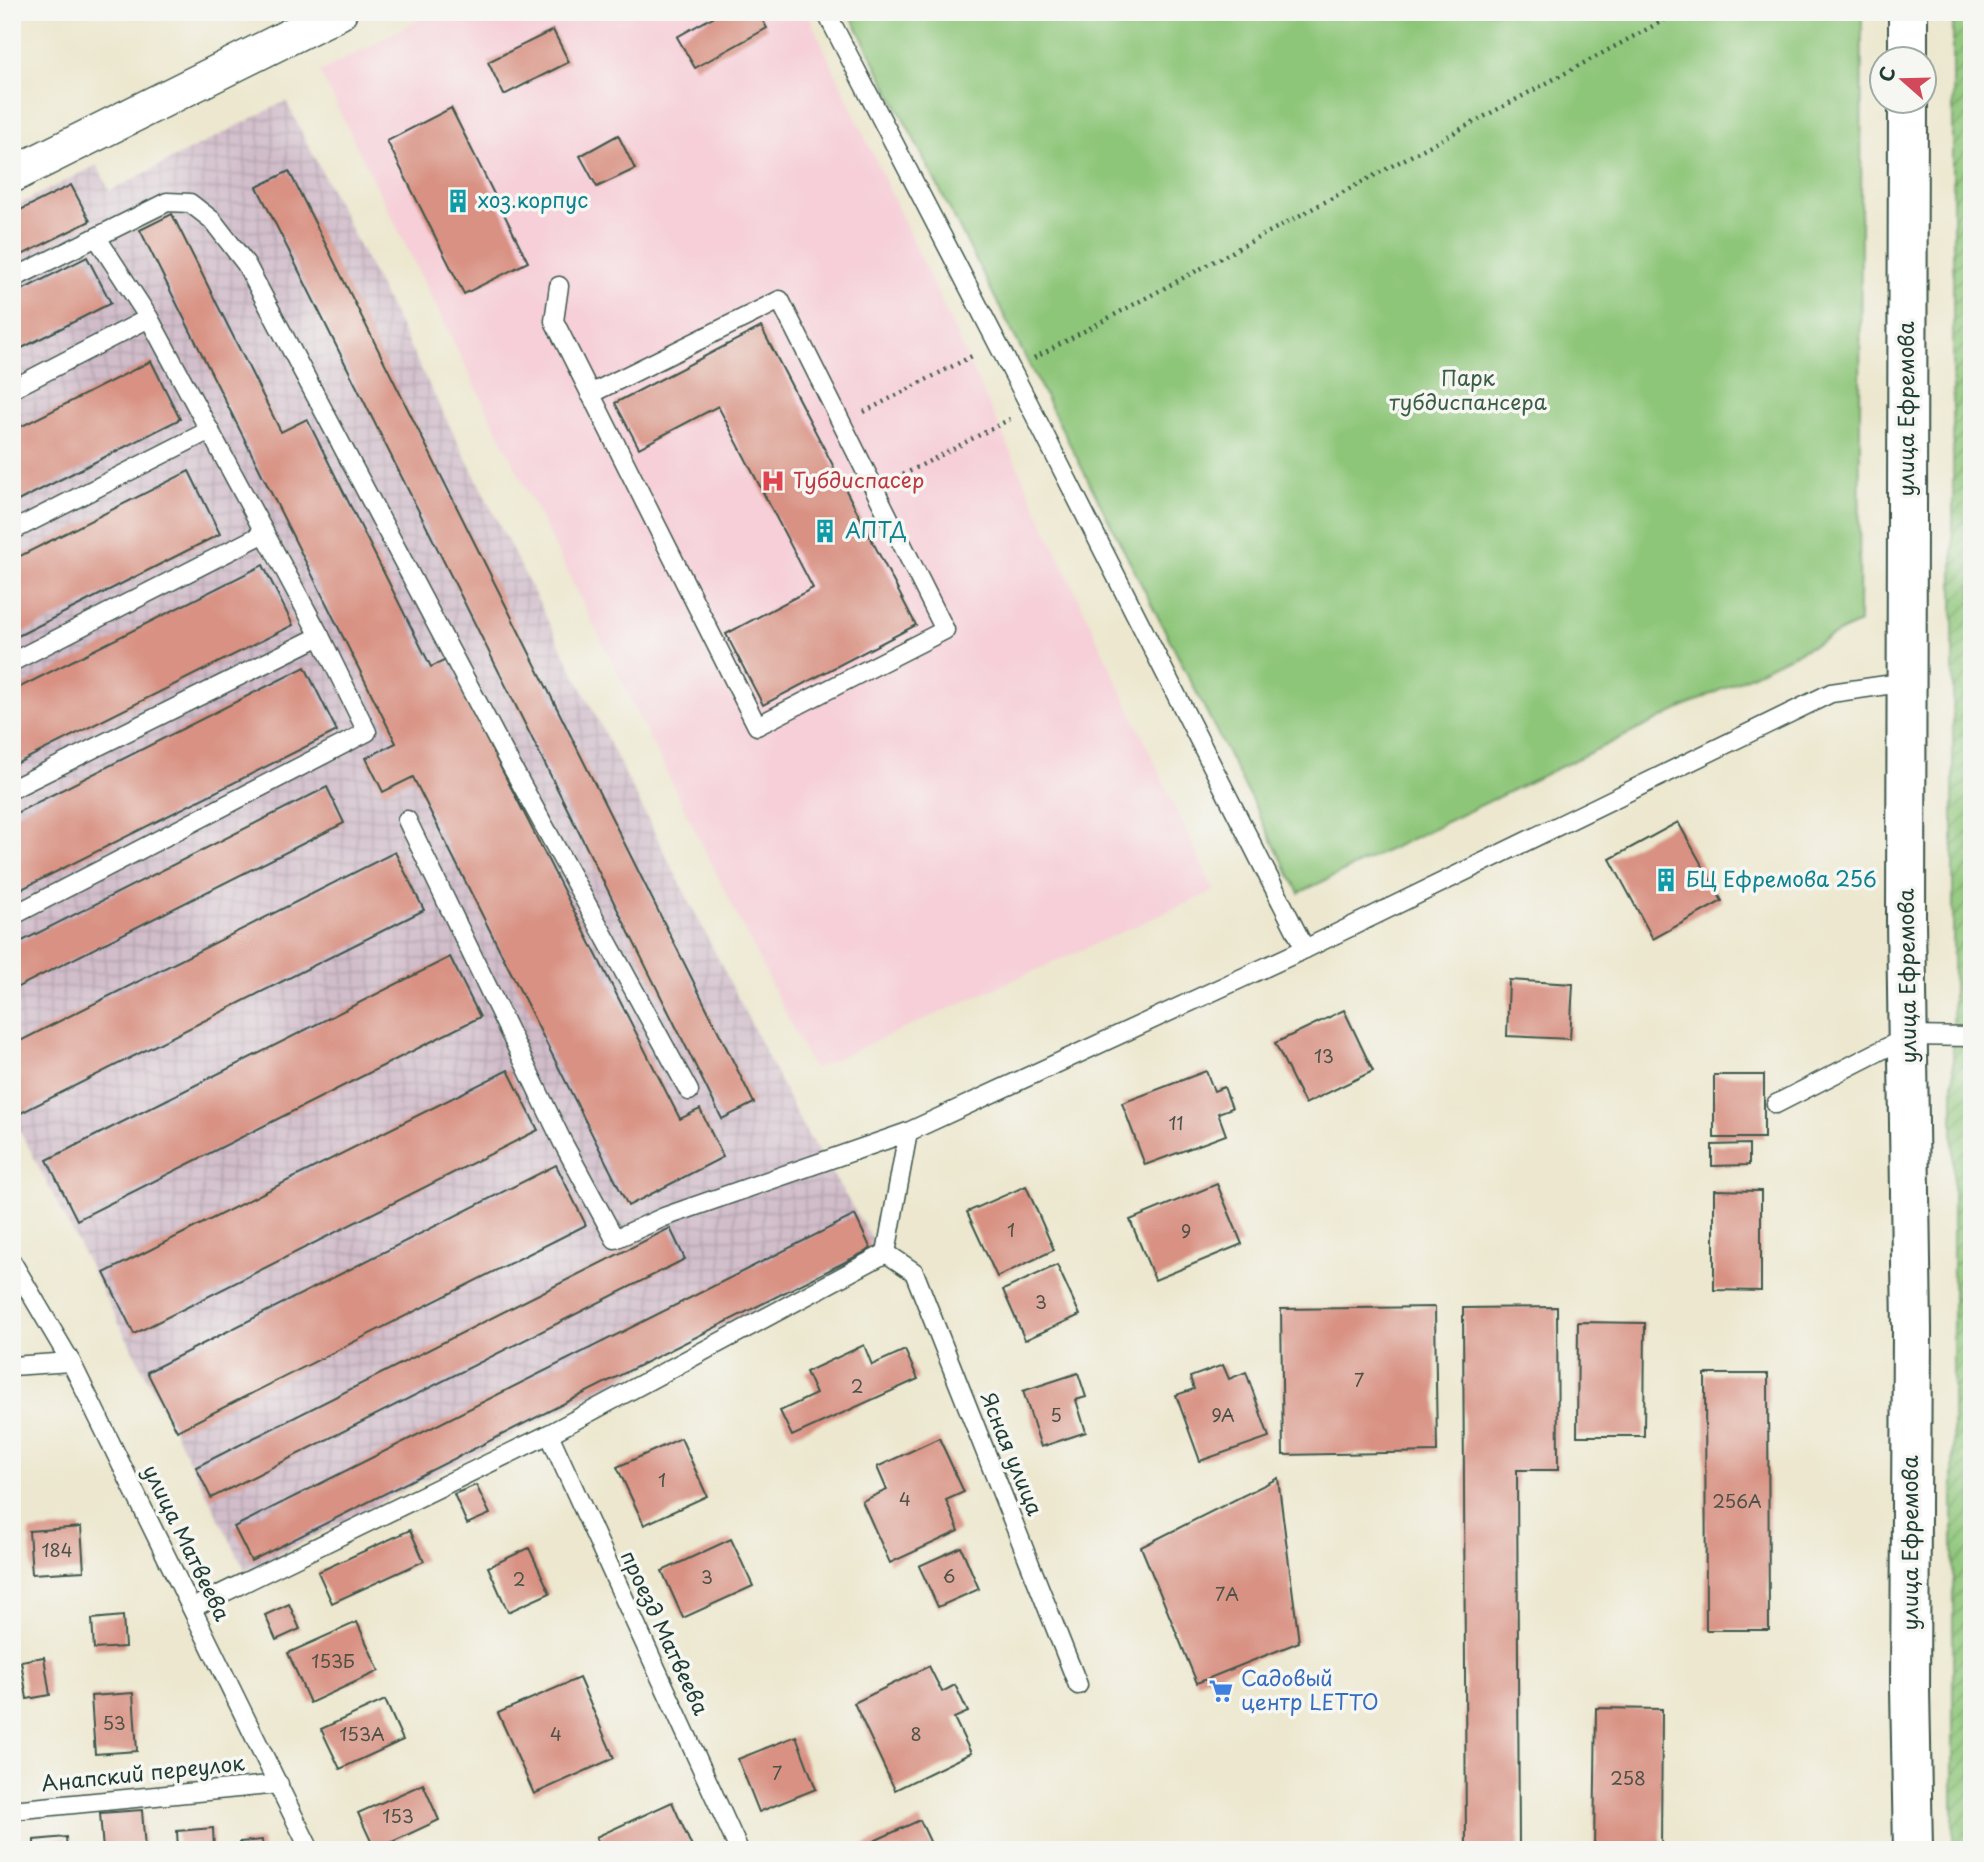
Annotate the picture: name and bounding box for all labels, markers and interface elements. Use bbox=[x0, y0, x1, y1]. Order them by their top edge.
north arrow bbox=[1868, 46, 1938, 116]
text: С bbox=[1870, 62, 1902, 85]
place label: хоз.корпус bbox=[478, 183, 588, 215]
building icon: хоз.корпус bbox=[444, 187, 472, 215]
street label: улица Ефремова bbox=[1889, 322, 1921, 496]
park label: Парк тубдиспансера bbox=[1389, 361, 1547, 417]
place label: Тубдиспасер bbox=[793, 463, 924, 495]
hospital icon: Тубдиспасер bbox=[759, 467, 787, 495]
place label: АПТД bbox=[845, 513, 907, 545]
building icon: АПТД bbox=[811, 517, 839, 545]
place label: БЦ Ефремова 256 bbox=[1686, 862, 1877, 894]
building icon: БЦ Ефремова 256 bbox=[1652, 866, 1680, 894]
street label: улица Ефремова bbox=[1888, 888, 1924, 1064]
house number: 13 bbox=[1314, 1042, 1334, 1069]
house number: 11 bbox=[1168, 1109, 1184, 1136]
house number: 1 bbox=[1007, 1216, 1015, 1243]
house number: 9 bbox=[1181, 1217, 1191, 1244]
house number: 3 bbox=[1035, 1288, 1047, 1315]
house number: 7 bbox=[1354, 1366, 1364, 1393]
house number: 2 bbox=[851, 1372, 863, 1399]
street label: Ясная улица bbox=[973, 1387, 1053, 1521]
house number: 5 bbox=[1050, 1401, 1062, 1428]
house number: 9А bbox=[1211, 1401, 1235, 1428]
street label: улица Ефремова bbox=[1893, 1456, 1925, 1630]
street label: улица Матвеева bbox=[136, 1459, 240, 1626]
house number: 1 bbox=[658, 1466, 666, 1493]
house number: 4 bbox=[899, 1485, 911, 1512]
house number: 256А bbox=[1712, 1487, 1762, 1514]
house number: 184 bbox=[41, 1536, 73, 1563]
street label: проезд Матвеева bbox=[614, 1544, 718, 1720]
house number: 6 bbox=[943, 1562, 955, 1589]
house number: 3 bbox=[701, 1563, 713, 1590]
house number: 2 bbox=[513, 1565, 525, 1592]
house number: 7А bbox=[1215, 1580, 1239, 1607]
house number: 153Б bbox=[311, 1647, 355, 1674]
place label: Садовый центр LETTO bbox=[1241, 1661, 1379, 1717]
supermarket icon: Садовый центр LETTO bbox=[1207, 1677, 1235, 1705]
house number: 53 bbox=[102, 1709, 126, 1736]
house number: 153А bbox=[339, 1720, 385, 1747]
house number: 4 bbox=[550, 1720, 562, 1747]
house number: 8 bbox=[910, 1720, 922, 1747]
street label: Анапский переулок bbox=[40, 1745, 246, 1799]
house number: 7 bbox=[772, 1759, 782, 1786]
house number: 258 bbox=[1610, 1764, 1646, 1791]
house number: 153 bbox=[382, 1802, 414, 1829]

